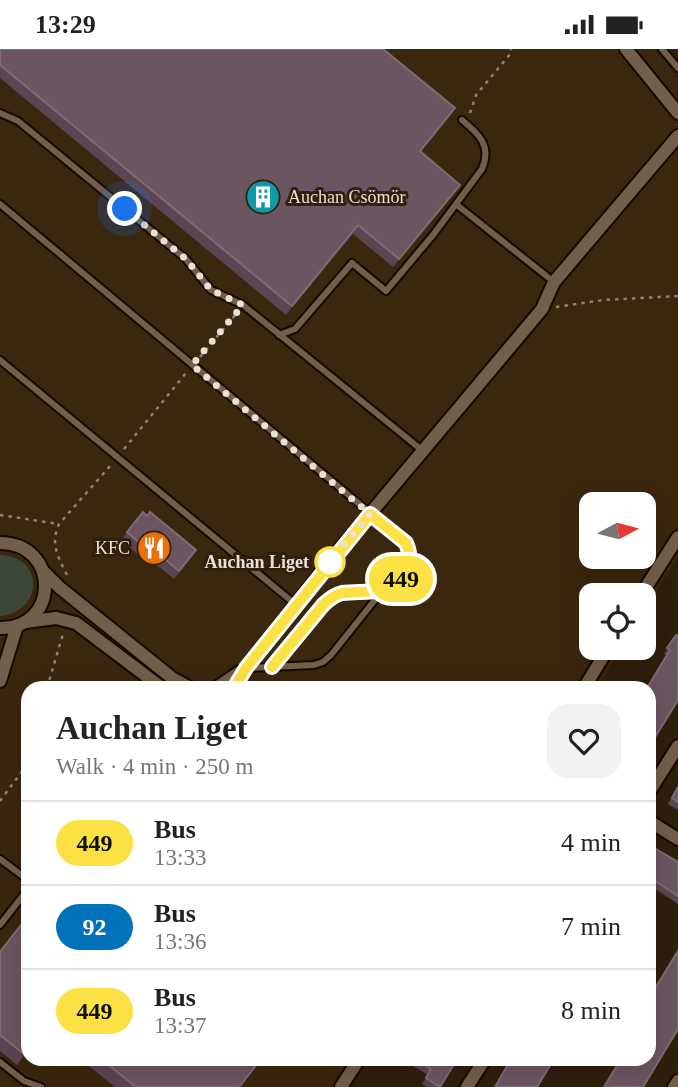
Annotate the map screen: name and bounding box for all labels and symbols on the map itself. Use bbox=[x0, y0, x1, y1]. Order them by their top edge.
building icon: Auchan Csömör bbox=[244, 178, 282, 216]
place label: Auchan Csömör bbox=[288, 187, 405, 207]
your location bbox=[107, 191, 142, 226]
north arrow bbox=[579, 492, 656, 569]
restaurant icon: KFC bbox=[135, 529, 173, 567]
place label: KFC bbox=[95, 538, 130, 558]
marker: Auchan Liget bbox=[315, 547, 345, 577]
place label: Auchan Liget bbox=[204, 552, 309, 572]
line badge: 449 bbox=[361, 556, 441, 602]

